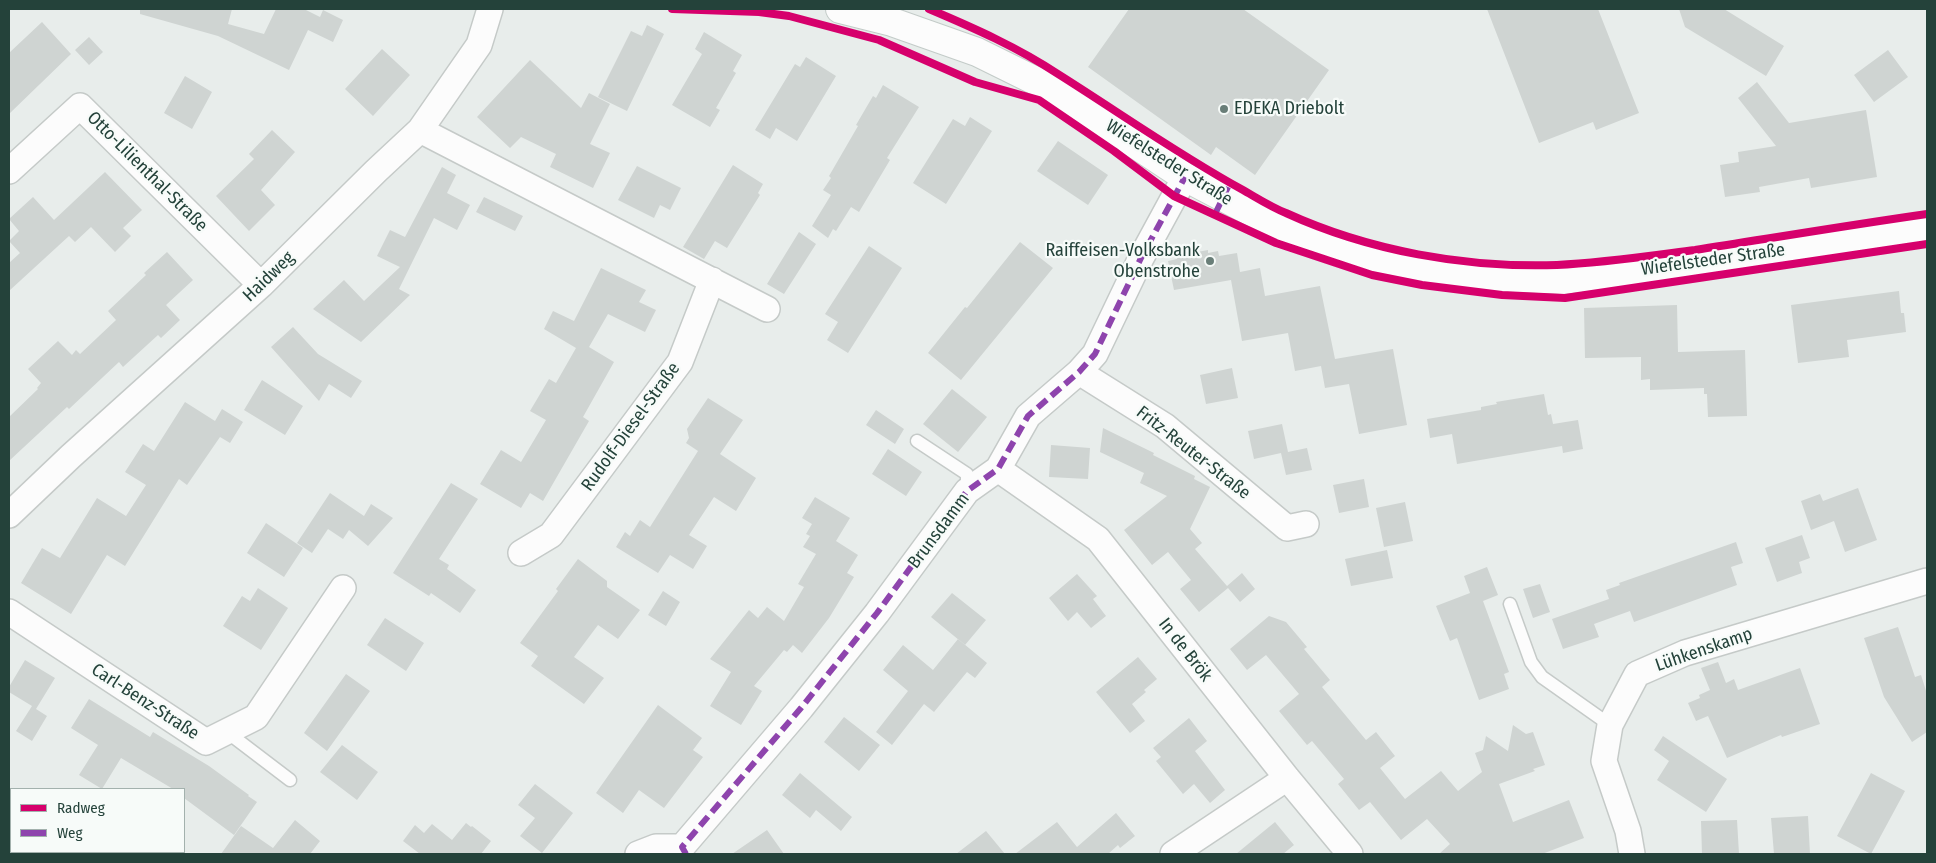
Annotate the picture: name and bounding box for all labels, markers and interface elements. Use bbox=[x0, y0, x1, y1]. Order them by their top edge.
place label: EDEKA Driebolt bbox=[1234, 98, 1344, 120]
marker: EDEKA Driebolt bbox=[1218, 103, 1230, 115]
street label: Otto-Lilienthal-Straße bbox=[82, 107, 212, 237]
street label: Wiefelsteder Straße bbox=[1102, 115, 1236, 211]
street label: Wiefelsteder Straße bbox=[1640, 239, 1786, 281]
place label: Raiffeisen-Volksbank Obenstrohe bbox=[1045, 240, 1200, 282]
street label: Haidweg bbox=[239, 247, 299, 307]
marker: Raiffeisen-Volksbank Obenstrohe bbox=[1204, 255, 1216, 267]
street label: Rudolf-Diesel-Straße bbox=[577, 358, 685, 496]
street label: Fritz-Reuter-Straße bbox=[1132, 402, 1254, 504]
street label: Brunsdamm bbox=[904, 489, 974, 573]
street label: In de Brök bbox=[1154, 614, 1216, 686]
street label: Lühkenskamp bbox=[1653, 623, 1755, 677]
street label: Carl-Benz-Straße bbox=[87, 659, 203, 745]
legend bbox=[10, 788, 185, 853]
text: Radweg bbox=[57, 799, 105, 817]
text: Weg bbox=[57, 824, 83, 842]

